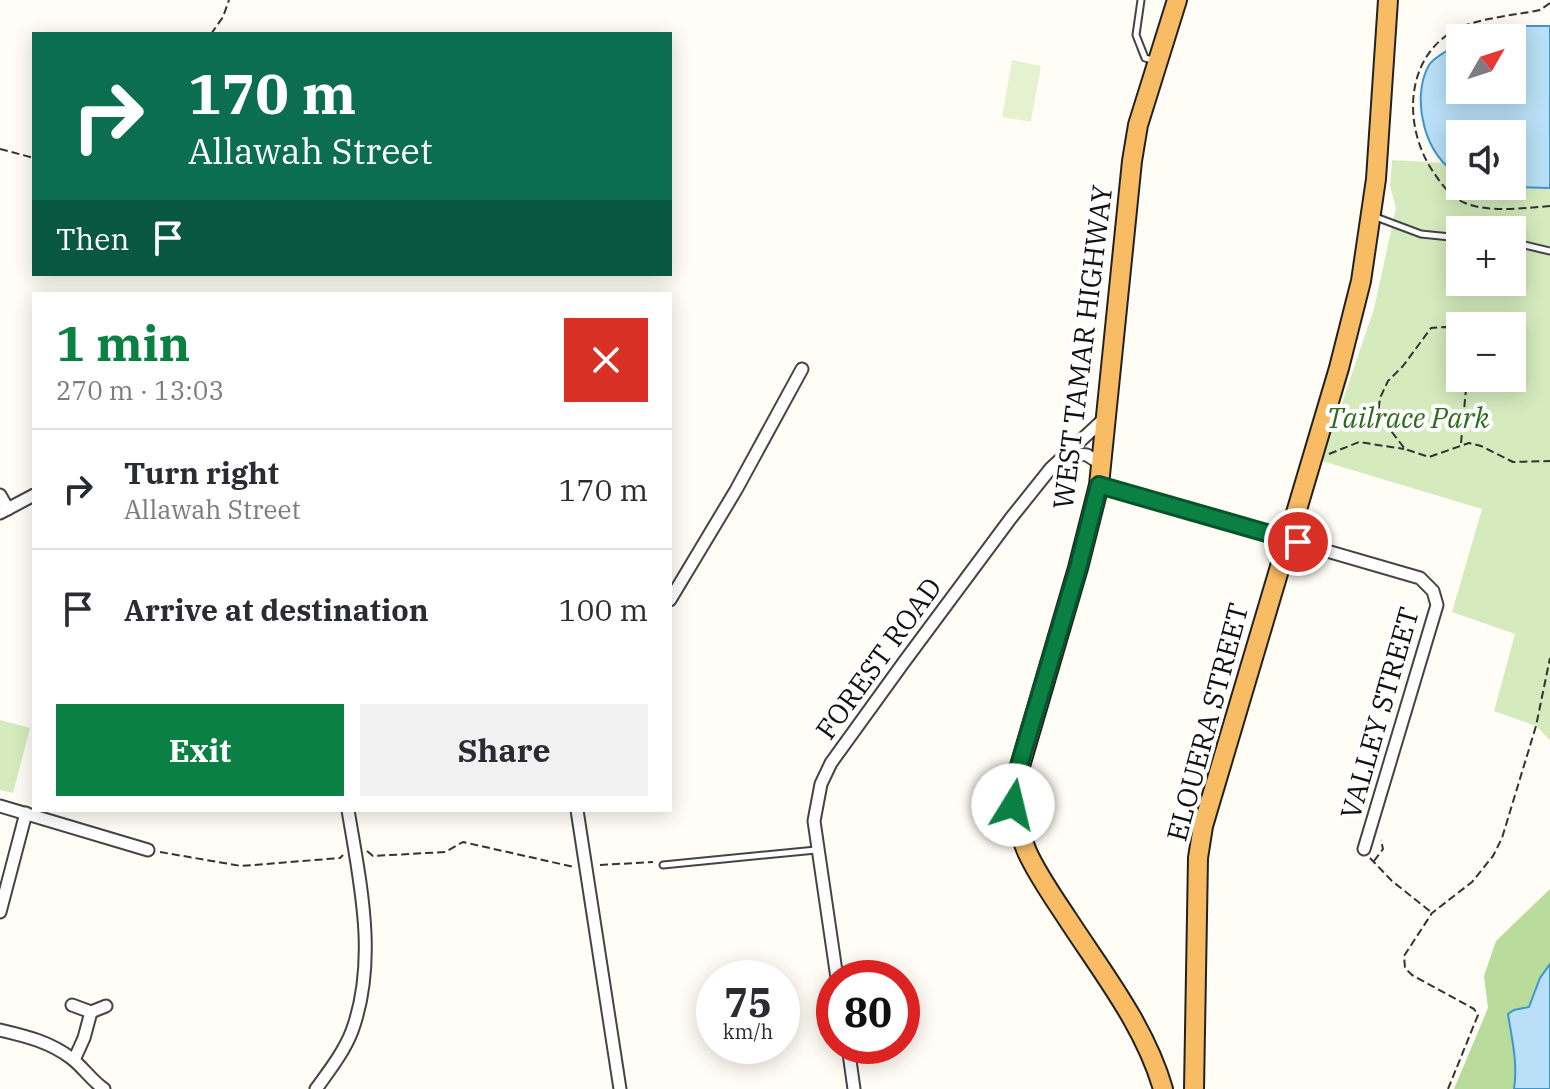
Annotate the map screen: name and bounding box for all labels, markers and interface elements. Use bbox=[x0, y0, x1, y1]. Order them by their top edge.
north arrow bbox=[1446, 24, 1526, 104]
map controls bbox=[1446, 24, 1526, 392]
text: 170 m bbox=[188, 57, 356, 129]
icon: right bbox=[56, 64, 160, 168]
button: sound bbox=[1446, 120, 1526, 200]
text: Allawah Street bbox=[188, 127, 433, 174]
street label: WEST TAMAR HIGHWAY bbox=[1044, 183, 1120, 511]
icon: arrive bbox=[146, 216, 190, 260]
button: + bbox=[1446, 216, 1526, 296]
text: Then bbox=[56, 219, 130, 258]
text: 1 min bbox=[56, 312, 190, 374]
button: − bbox=[1446, 312, 1526, 392]
button: close bbox=[564, 318, 648, 402]
text: 270 m · 13:03 bbox=[56, 373, 224, 407]
park label: Tailrace Park bbox=[1327, 399, 1490, 436]
text: Turn right bbox=[124, 453, 279, 492]
icon: right bbox=[56, 467, 100, 511]
text: 170 m bbox=[558, 470, 648, 509]
text: Allawah Street bbox=[124, 492, 301, 526]
pin bbox=[1264, 508, 1332, 576]
icon: arrive bbox=[1276, 520, 1320, 564]
street label: FOREST ROAD bbox=[807, 570, 949, 746]
icon: arrive bbox=[56, 587, 100, 631]
text: Arrive at destination bbox=[124, 590, 429, 629]
text: 100 m bbox=[558, 590, 648, 629]
street label: ELOUERA STREET bbox=[1157, 599, 1257, 845]
street label: VALLEY STREET bbox=[1331, 603, 1427, 823]
button: Exit bbox=[56, 704, 344, 796]
button: Share bbox=[360, 704, 648, 796]
position arrow bbox=[971, 763, 1055, 847]
speed limit sign: 80 bbox=[816, 960, 920, 1064]
text: 75 bbox=[724, 976, 772, 1028]
text: km/h bbox=[723, 1018, 773, 1045]

